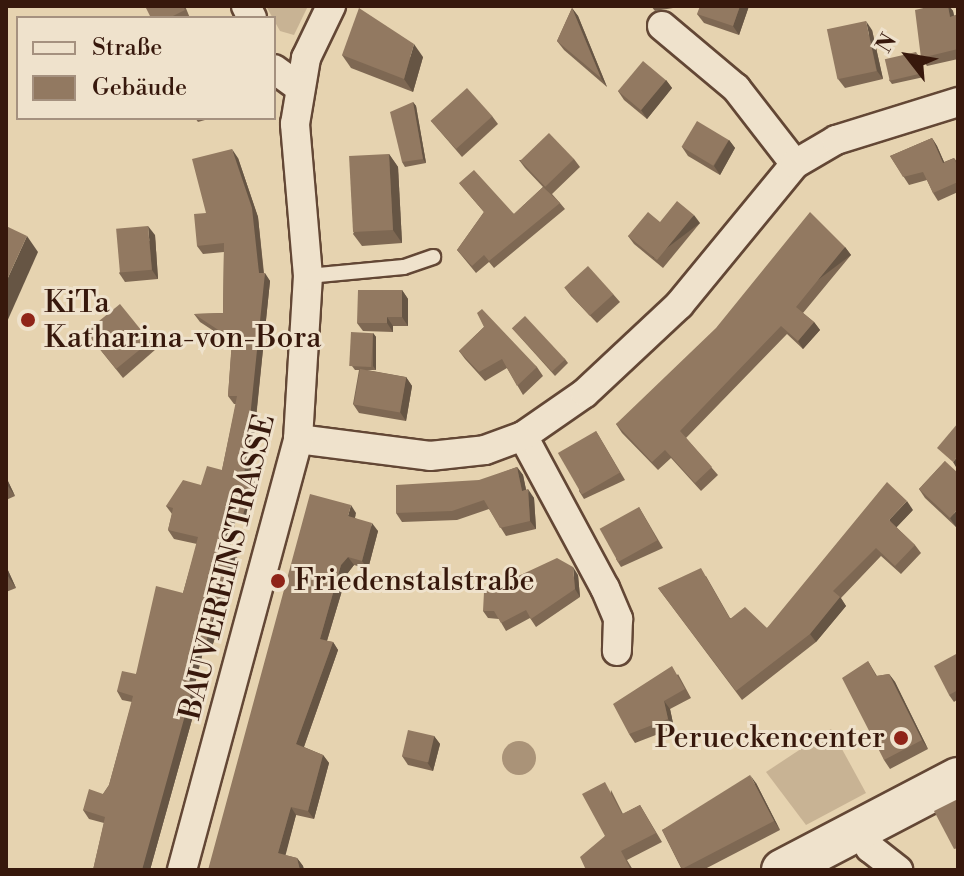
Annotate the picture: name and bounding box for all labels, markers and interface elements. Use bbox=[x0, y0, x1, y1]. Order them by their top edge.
legend bbox=[16, 16, 276, 120]
north arrow bbox=[868, 16, 948, 96]
text: N bbox=[871, 29, 903, 58]
text: Straße bbox=[92, 33, 162, 63]
text: Gebäude bbox=[92, 73, 187, 103]
place label: KiTa Katharina-von-Bora bbox=[44, 285, 321, 356]
marker: KiTa Katharina-von-Bora bbox=[19, 311, 37, 329]
street label: BAUVEREINSTRASSE bbox=[173, 411, 283, 723]
place label: Friedenstalstraße bbox=[294, 563, 535, 599]
marker: Friedenstalstraße bbox=[269, 572, 287, 590]
place label: Perueckencenter bbox=[655, 720, 885, 756]
marker: Perueckencenter bbox=[892, 729, 910, 747]

